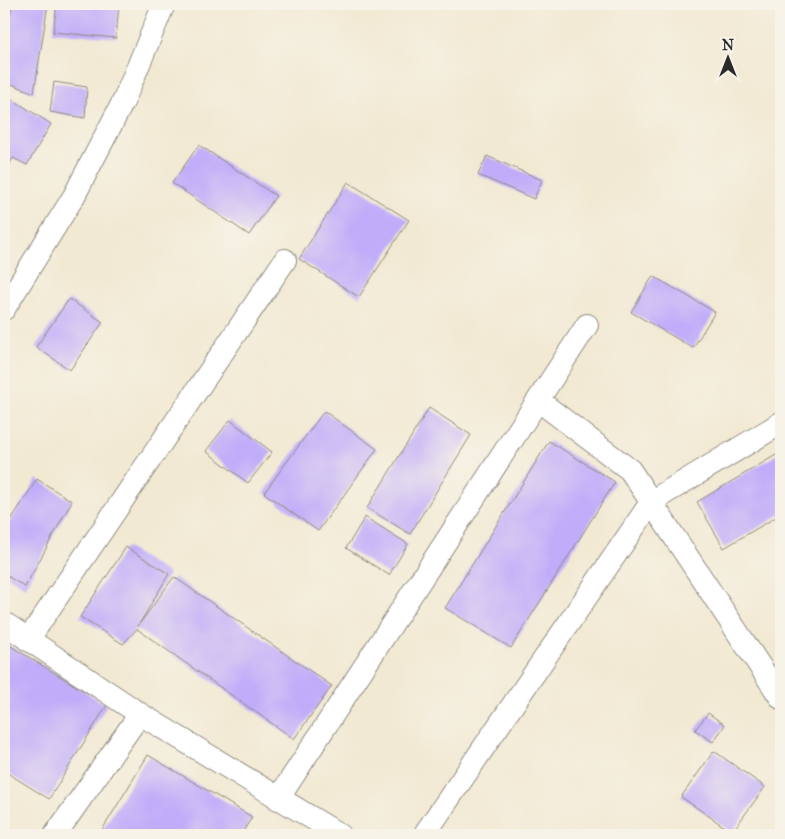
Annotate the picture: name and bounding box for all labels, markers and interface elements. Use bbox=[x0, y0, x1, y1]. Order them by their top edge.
north arrow bbox=[702, 32, 752, 82]
text: N bbox=[722, 37, 734, 54]

